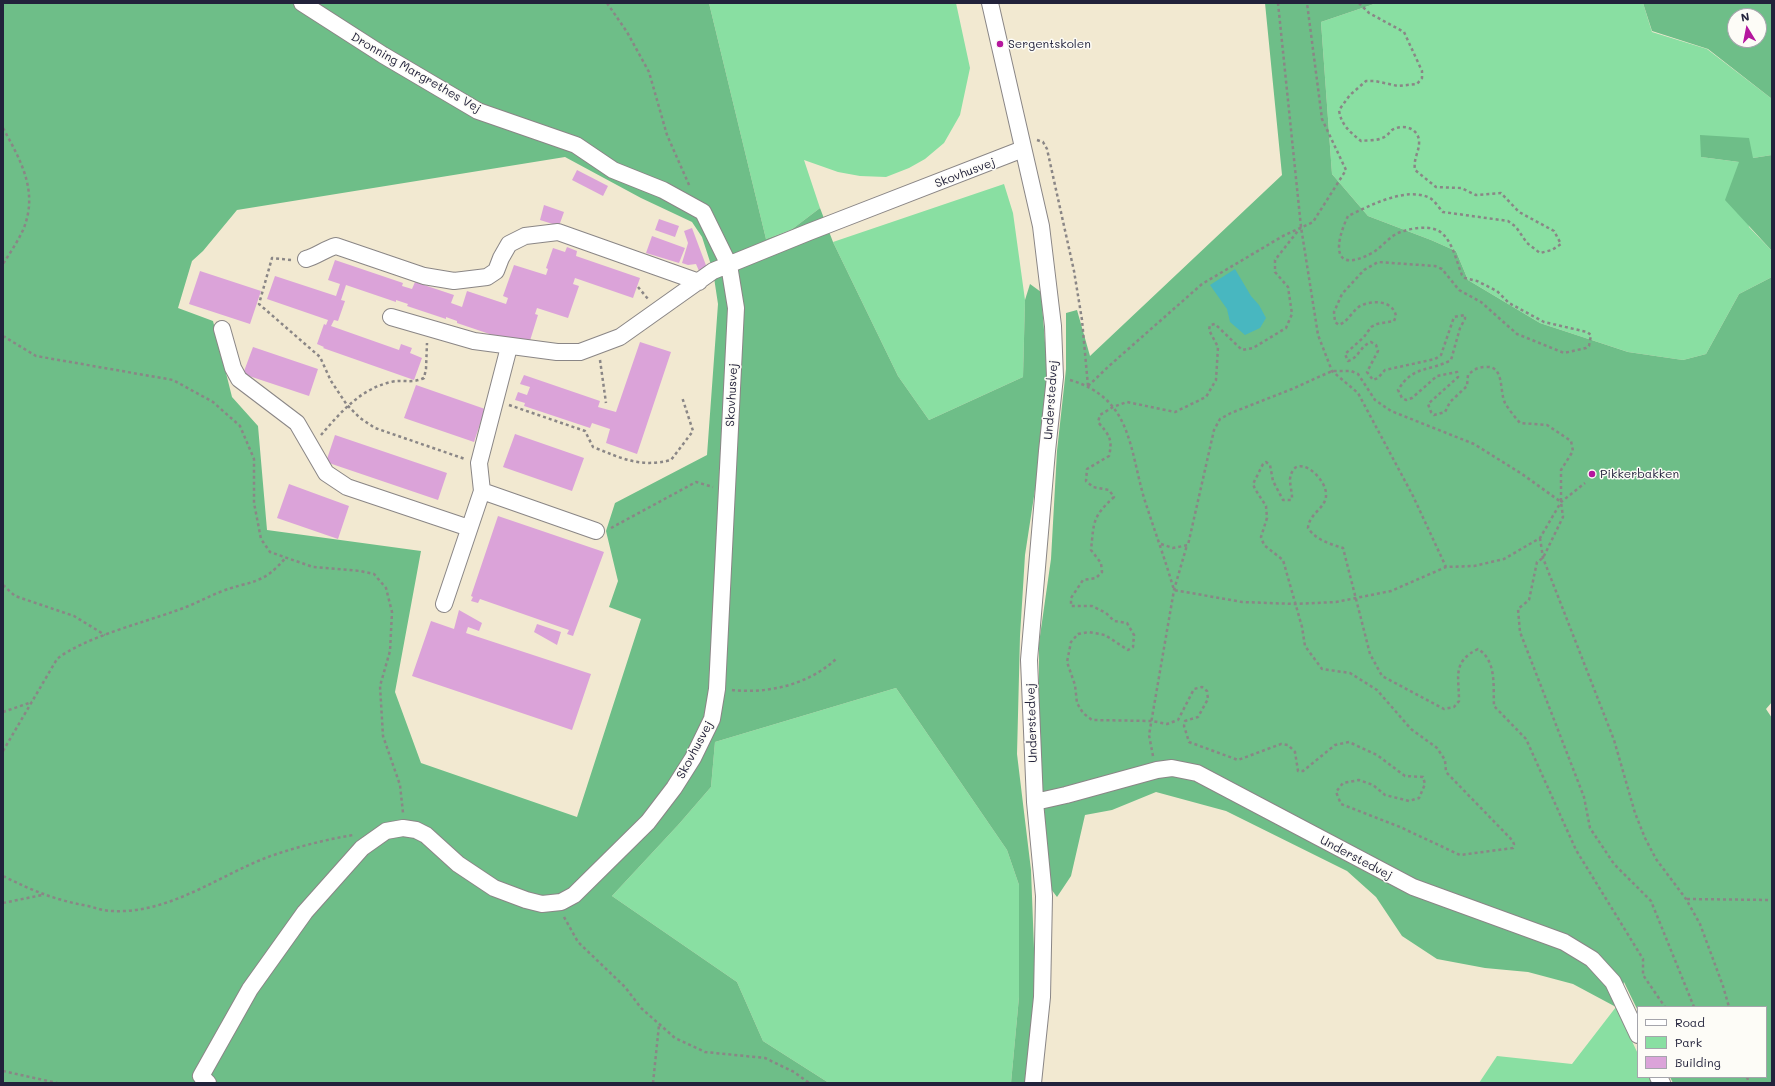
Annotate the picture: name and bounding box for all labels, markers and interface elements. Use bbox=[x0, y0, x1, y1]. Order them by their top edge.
north arrow bbox=[1727, 8, 1767, 48]
text: N bbox=[1740, 9, 1750, 25]
street label: Dronning Margrethes Vej bbox=[348, 30, 484, 116]
place label: Sergentskolen bbox=[1008, 37, 1091, 51]
marker: Sergentskolen bbox=[995, 39, 1005, 49]
street label: Skovhusvej bbox=[933, 155, 997, 191]
street label: Understedvej bbox=[1041, 360, 1061, 440]
street label: Skovhusvej bbox=[723, 363, 741, 427]
place label: Pikkerbakken bbox=[1600, 467, 1679, 481]
marker: Pikkerbakken bbox=[1587, 469, 1597, 479]
street label: Understedvej bbox=[1023, 683, 1041, 763]
street label: Skovhusvej bbox=[674, 719, 716, 781]
street label: Understedvej bbox=[1317, 833, 1395, 883]
legend bbox=[1637, 1006, 1767, 1078]
text: Road bbox=[1675, 1014, 1705, 1030]
text: Park bbox=[1675, 1034, 1702, 1050]
text: Building bbox=[1675, 1054, 1721, 1070]

